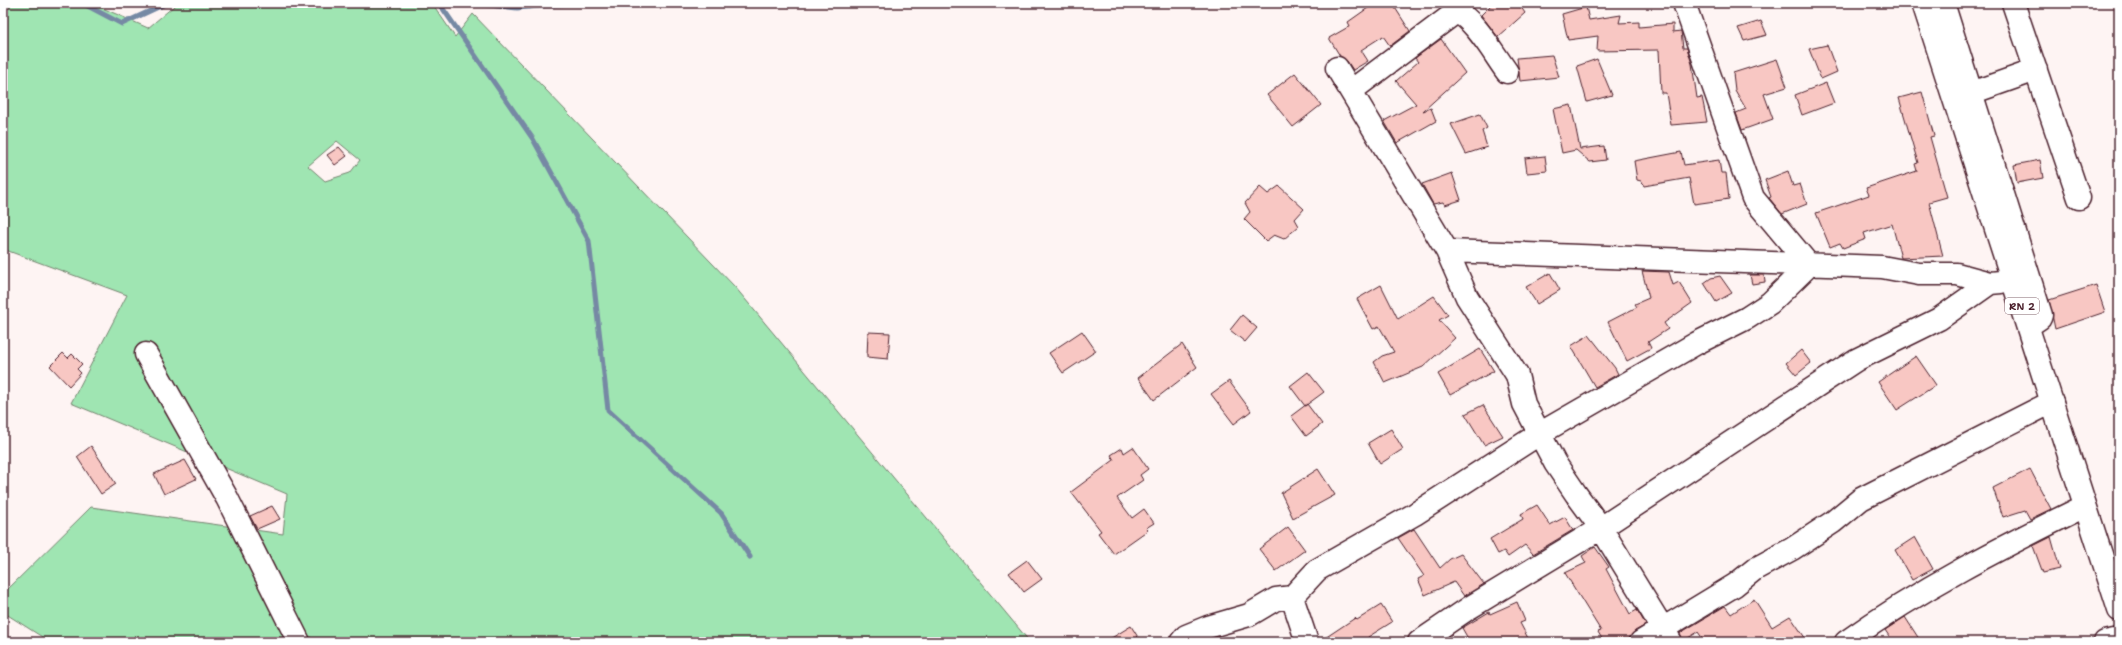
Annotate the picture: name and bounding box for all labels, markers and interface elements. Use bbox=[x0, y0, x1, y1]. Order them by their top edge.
road number: RN 2 bbox=[2005, 298, 2039, 314]

